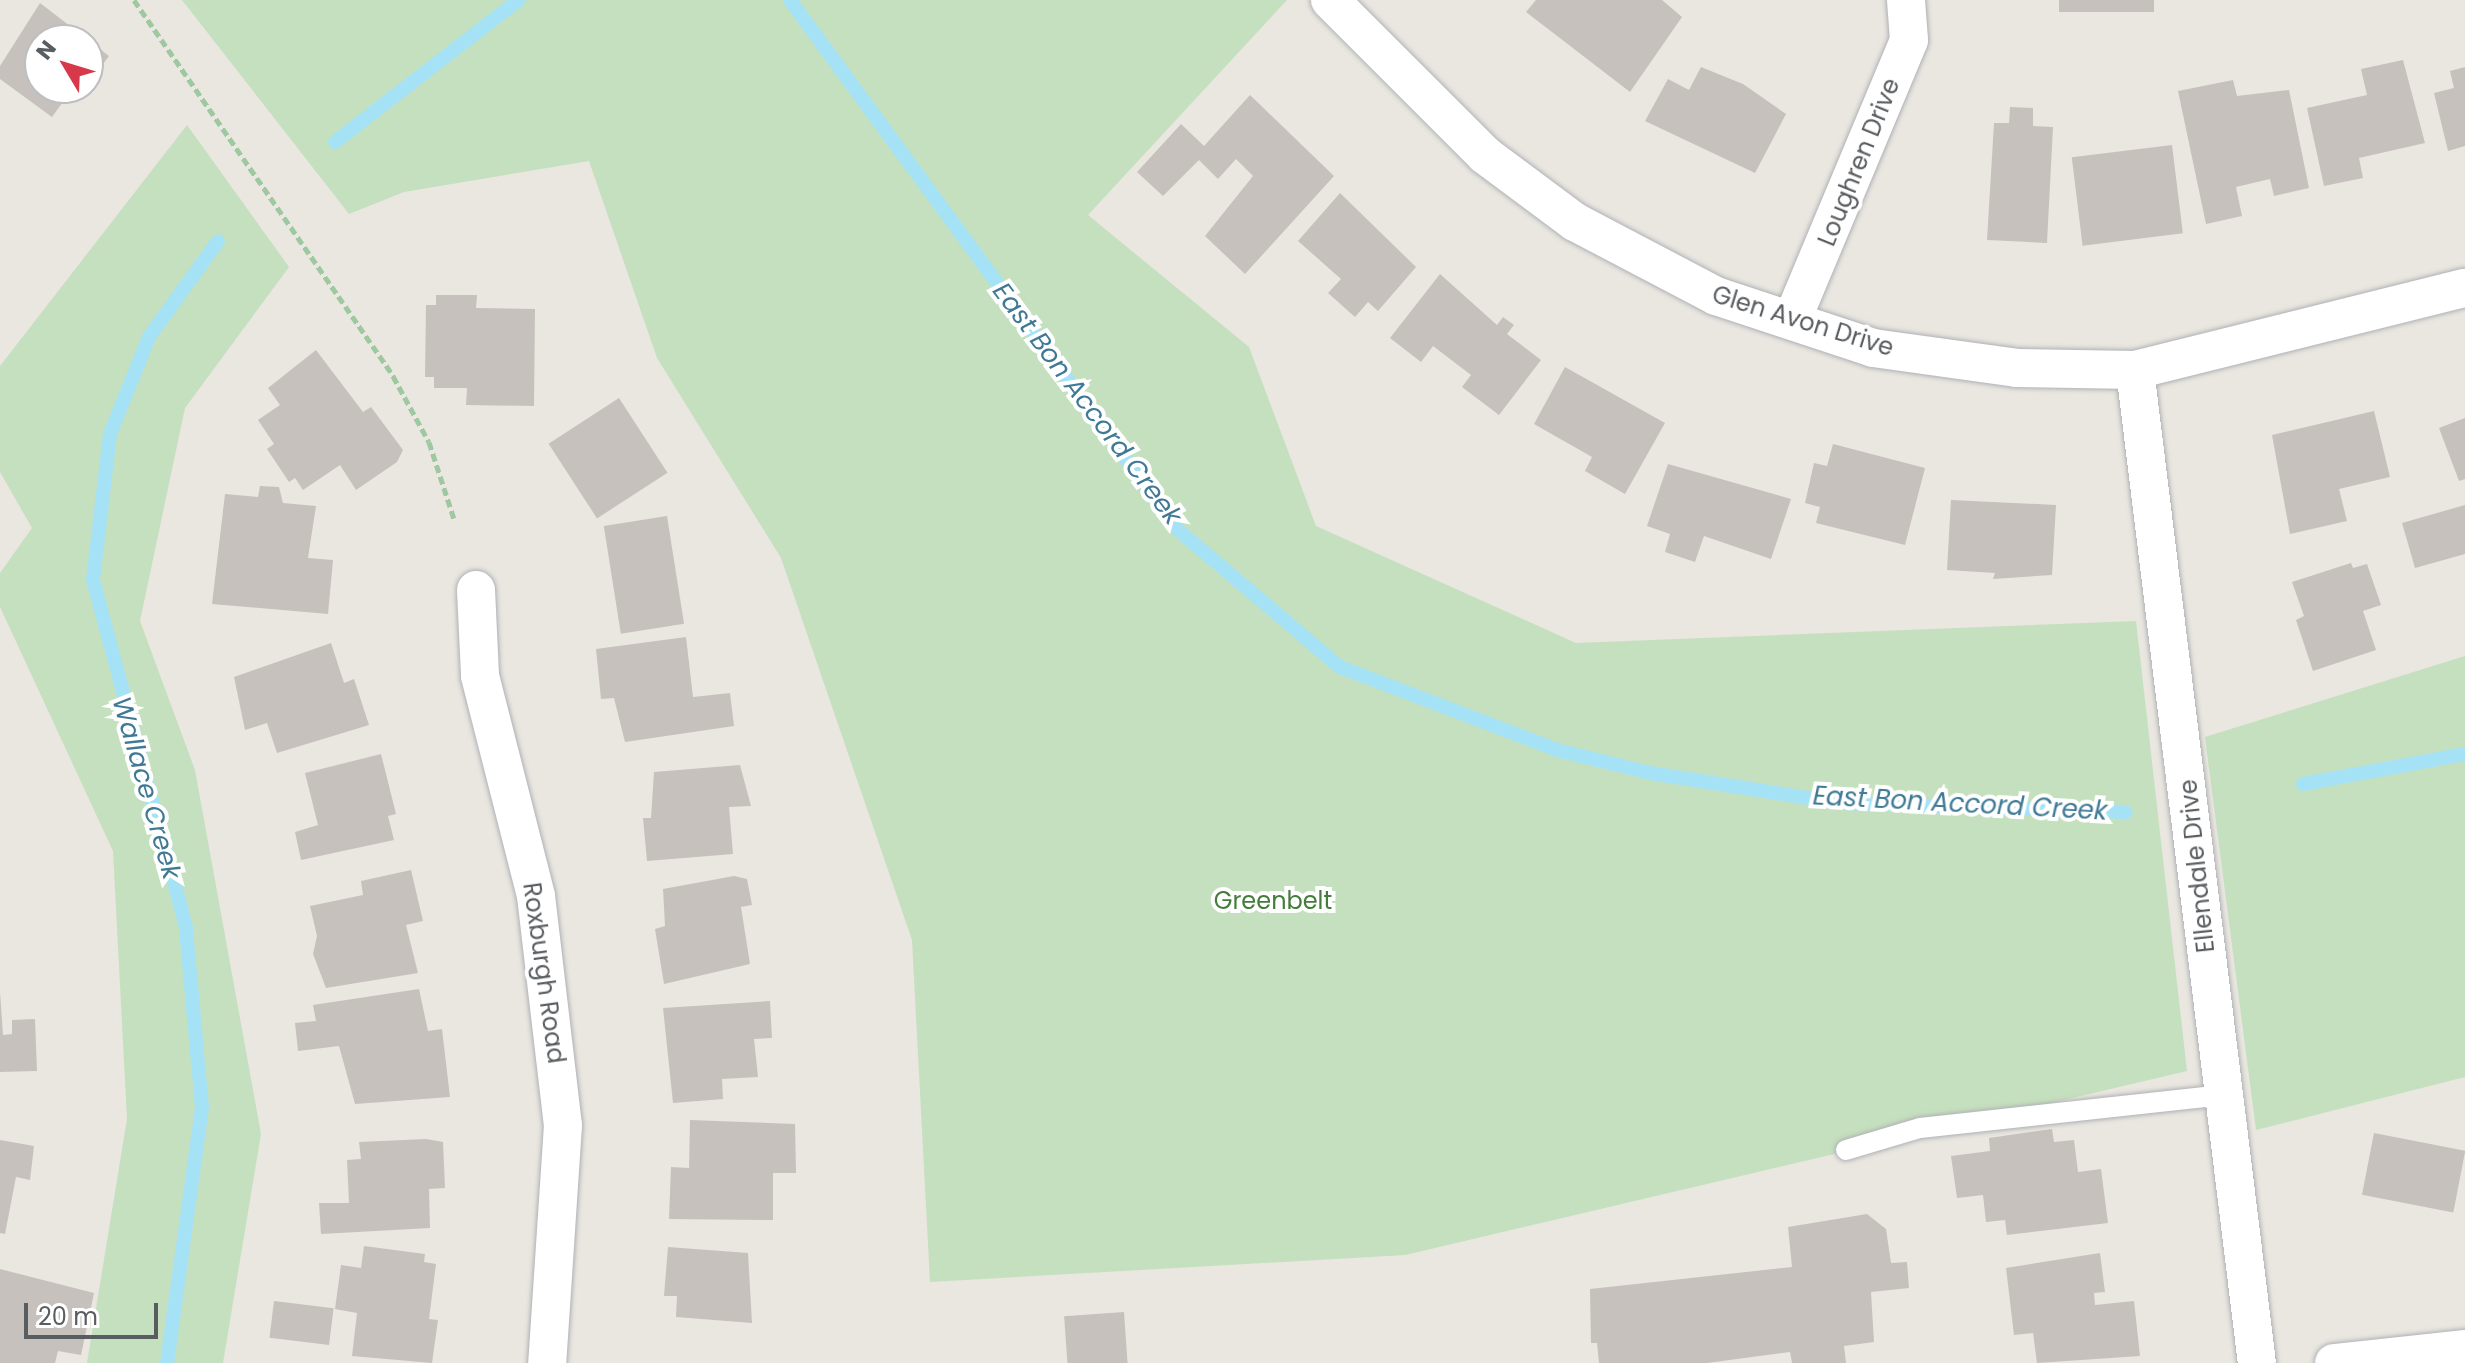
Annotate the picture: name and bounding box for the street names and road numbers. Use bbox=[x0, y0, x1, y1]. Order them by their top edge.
street label: Loughren Drive bbox=[1812, 74, 1906, 250]
street label: Glen Avon Drive bbox=[1709, 280, 1897, 362]
street label: Ellendale Drive bbox=[2174, 778, 2220, 954]
street label: Roxburgh Road bbox=[517, 881, 571, 1065]

